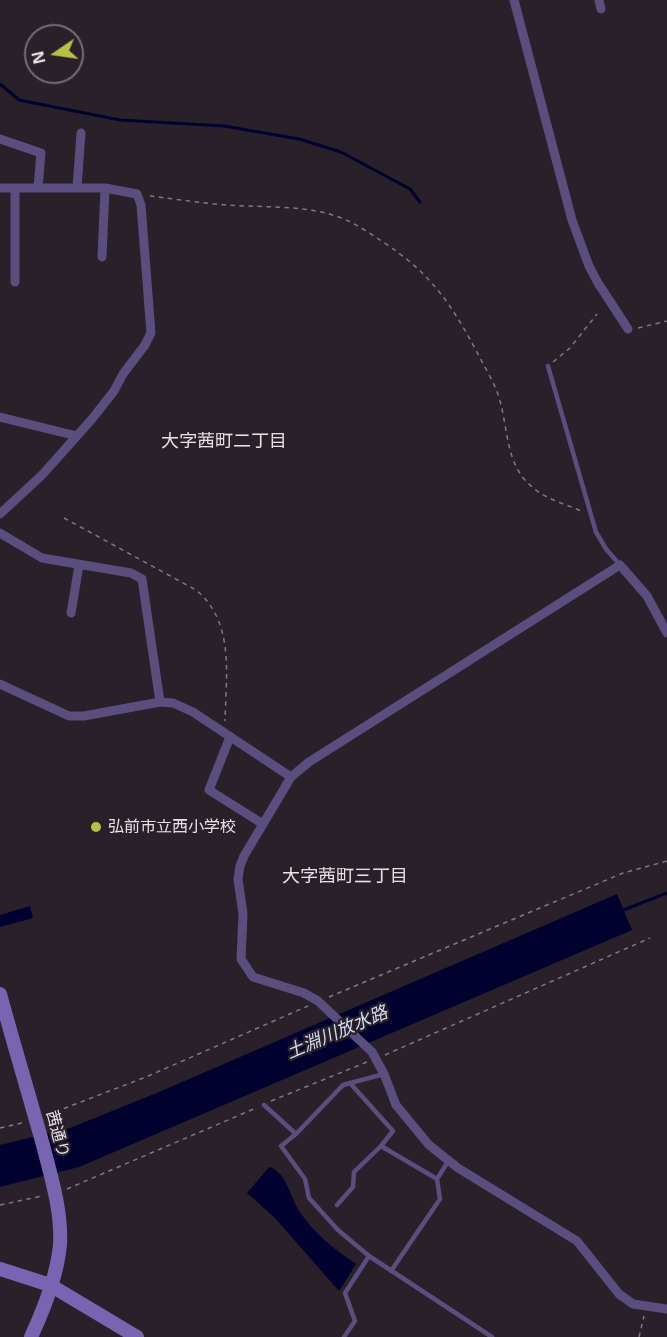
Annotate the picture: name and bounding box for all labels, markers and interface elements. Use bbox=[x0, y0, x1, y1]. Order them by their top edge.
north arrow bbox=[24, 24, 84, 84]
text: N bbox=[26, 49, 51, 66]
district label: 大字茜町二丁目 bbox=[161, 431, 287, 453]
place label: 弘前市立西小学校 bbox=[108, 817, 236, 837]
marker: 弘前市立西小学校 bbox=[89, 820, 103, 834]
district label: 大字茜町三丁目 bbox=[282, 866, 408, 888]
water label: 土淵川放水路 bbox=[283, 1002, 391, 1064]
street label: 茜通り bbox=[42, 1108, 72, 1160]

